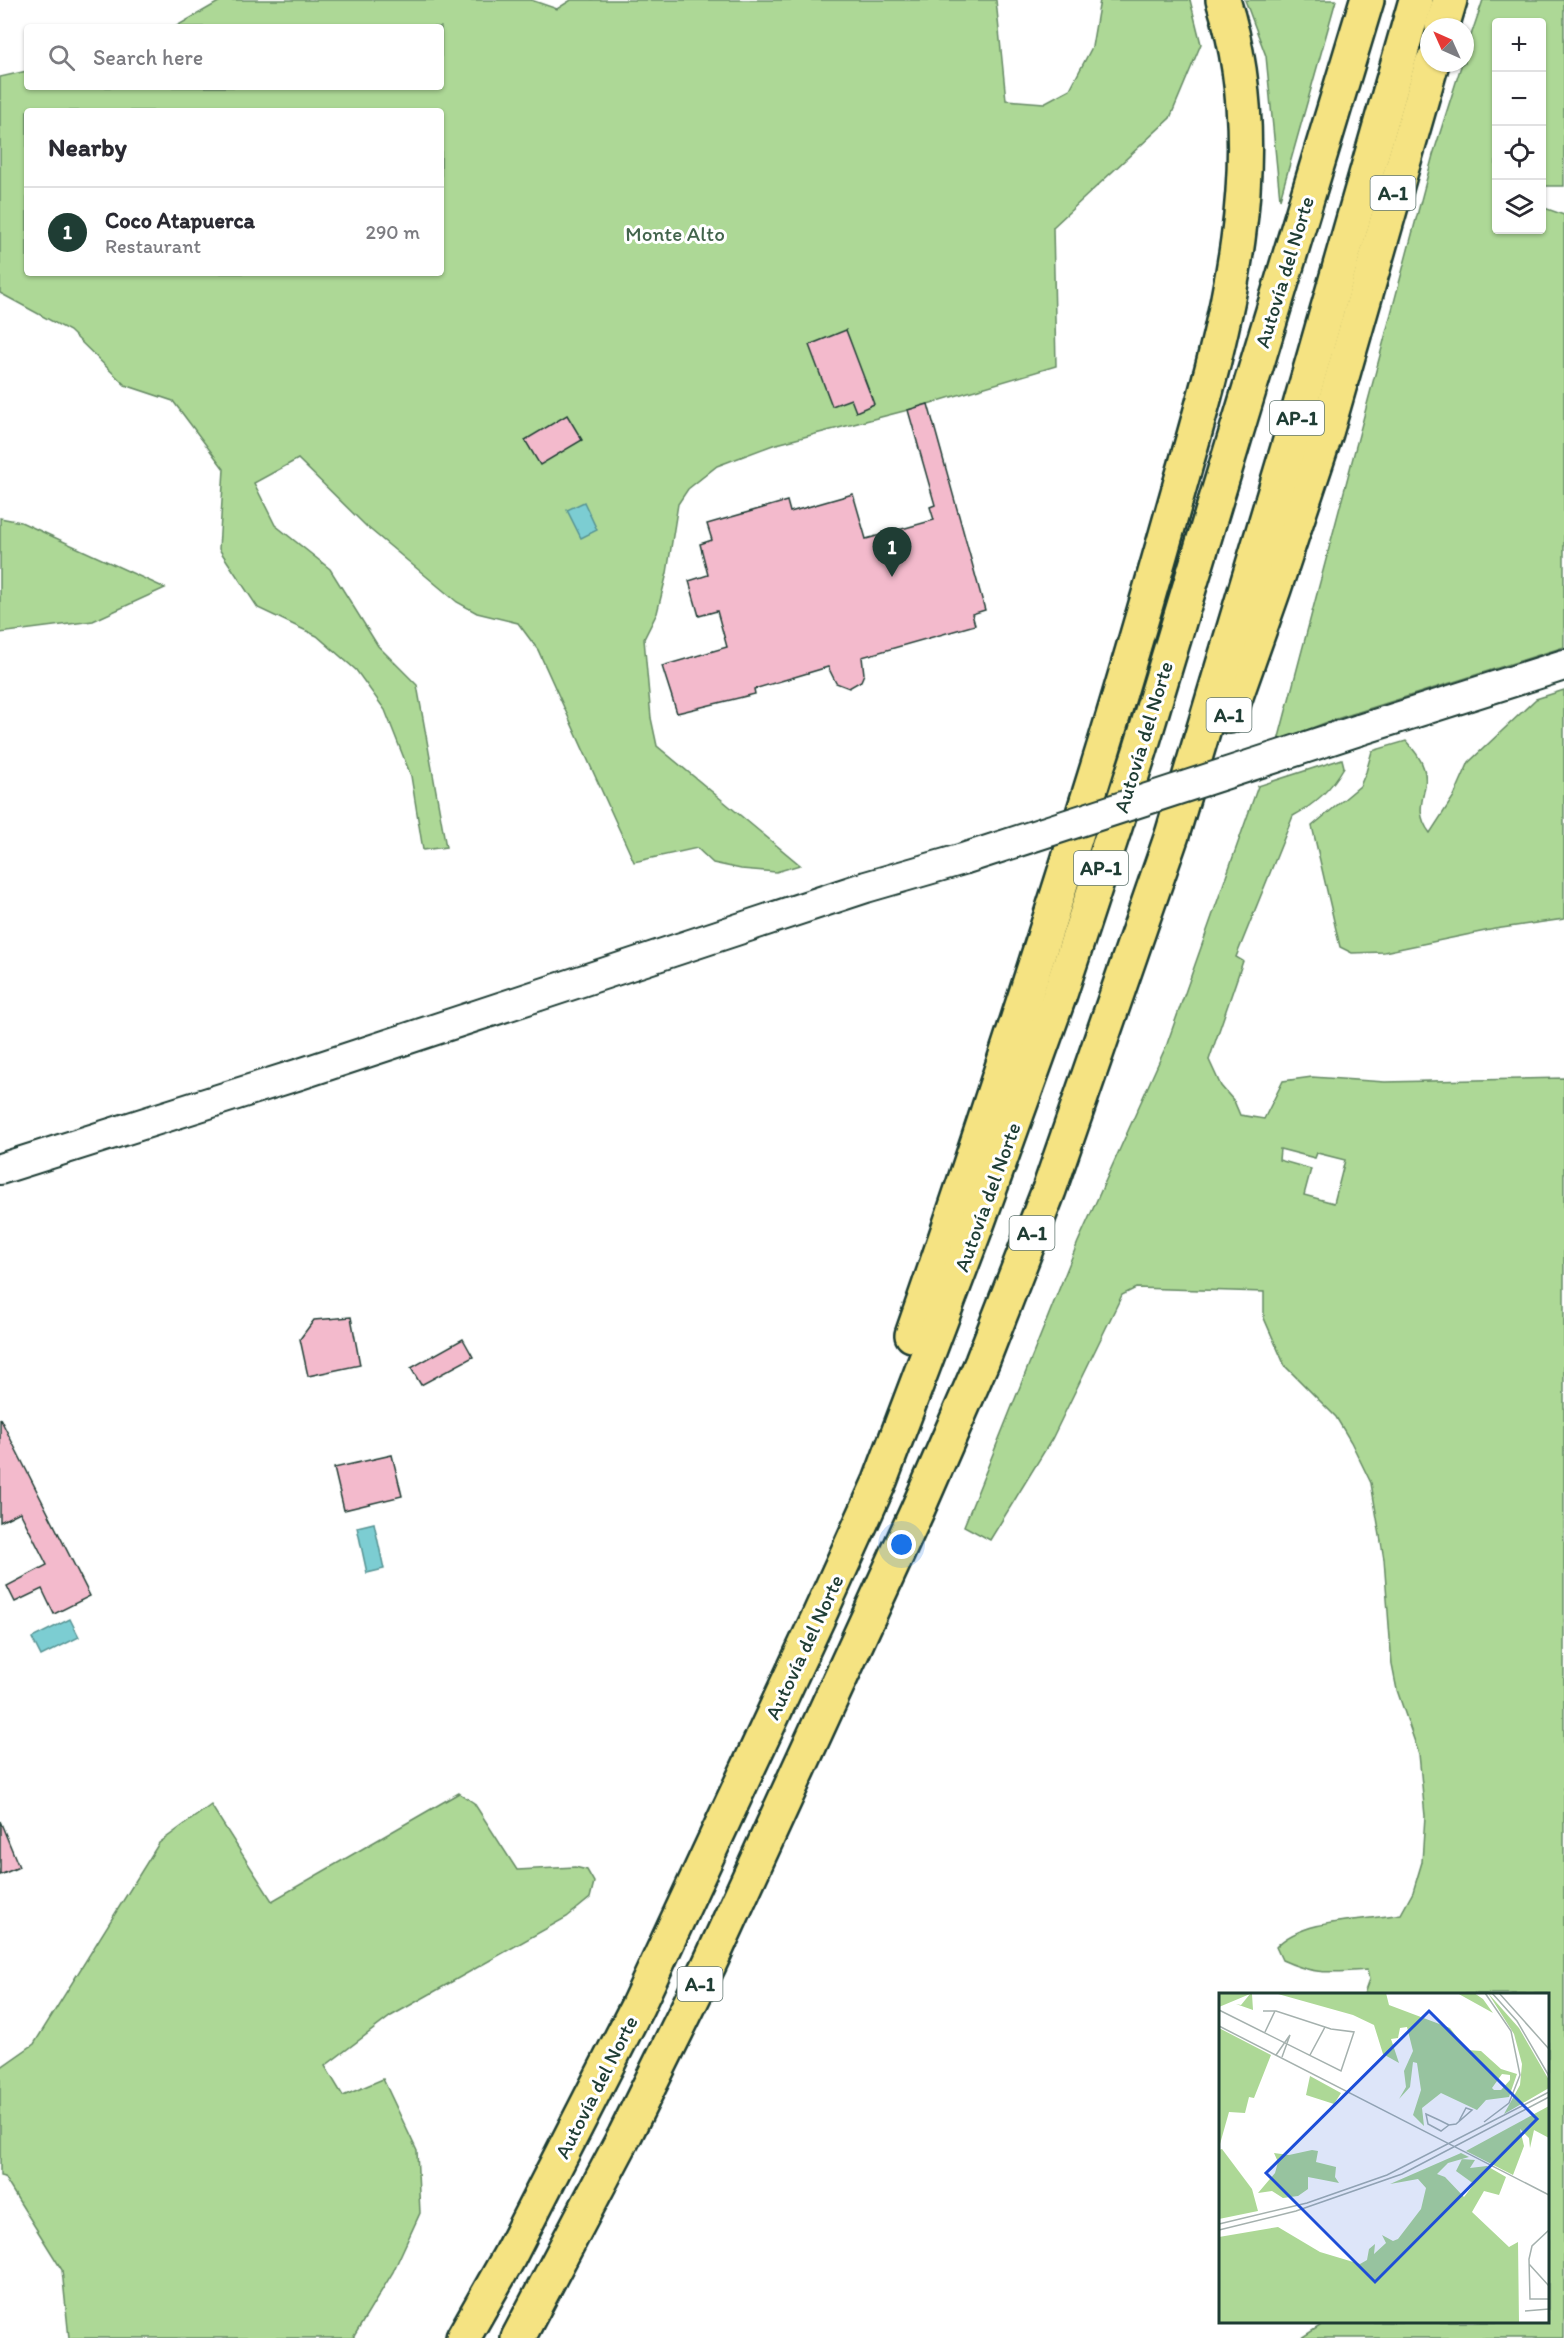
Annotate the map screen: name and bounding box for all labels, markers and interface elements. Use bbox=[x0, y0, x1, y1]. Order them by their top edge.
north arrow bbox=[1420, 18, 1474, 72]
map controls bbox=[1492, 18, 1546, 234]
button: + bbox=[1492, 18, 1546, 72]
search box bbox=[24, 24, 444, 90]
icon: search bbox=[45, 41, 78, 74]
text: Search here bbox=[93, 44, 203, 71]
button: − bbox=[1492, 72, 1546, 126]
button: locate bbox=[1492, 126, 1546, 180]
text: Nearby bbox=[48, 131, 127, 163]
road number: A-1 bbox=[1370, 176, 1416, 210]
button: layers bbox=[1492, 180, 1546, 234]
street label: Autovía del Norte bbox=[1249, 193, 1319, 351]
text: Coco Atapuerca bbox=[105, 207, 255, 234]
text: 1 bbox=[63, 220, 72, 244]
text: 290 m bbox=[365, 220, 420, 244]
park label: Monte Alto bbox=[625, 221, 725, 246]
text: Restaurant bbox=[105, 234, 201, 258]
road number: AP-1 bbox=[1270, 401, 1324, 435]
pin: 1 bbox=[872, 528, 912, 577]
street label: Autovía del Norte bbox=[1108, 658, 1178, 816]
road number: A-1 bbox=[1206, 698, 1252, 732]
road number: AP-1 bbox=[1074, 851, 1128, 885]
street label: Autovía del Norte bbox=[948, 1119, 1026, 1275]
road number: A-1 bbox=[1010, 1216, 1054, 1250]
your location bbox=[887, 1530, 916, 1559]
street label: Autovía del Norte bbox=[759, 1571, 849, 1723]
road number: A-1 bbox=[678, 1967, 722, 2001]
inset map bbox=[1219, 1993, 1549, 2323]
street label: Autovía del Norte bbox=[549, 2011, 643, 2163]

